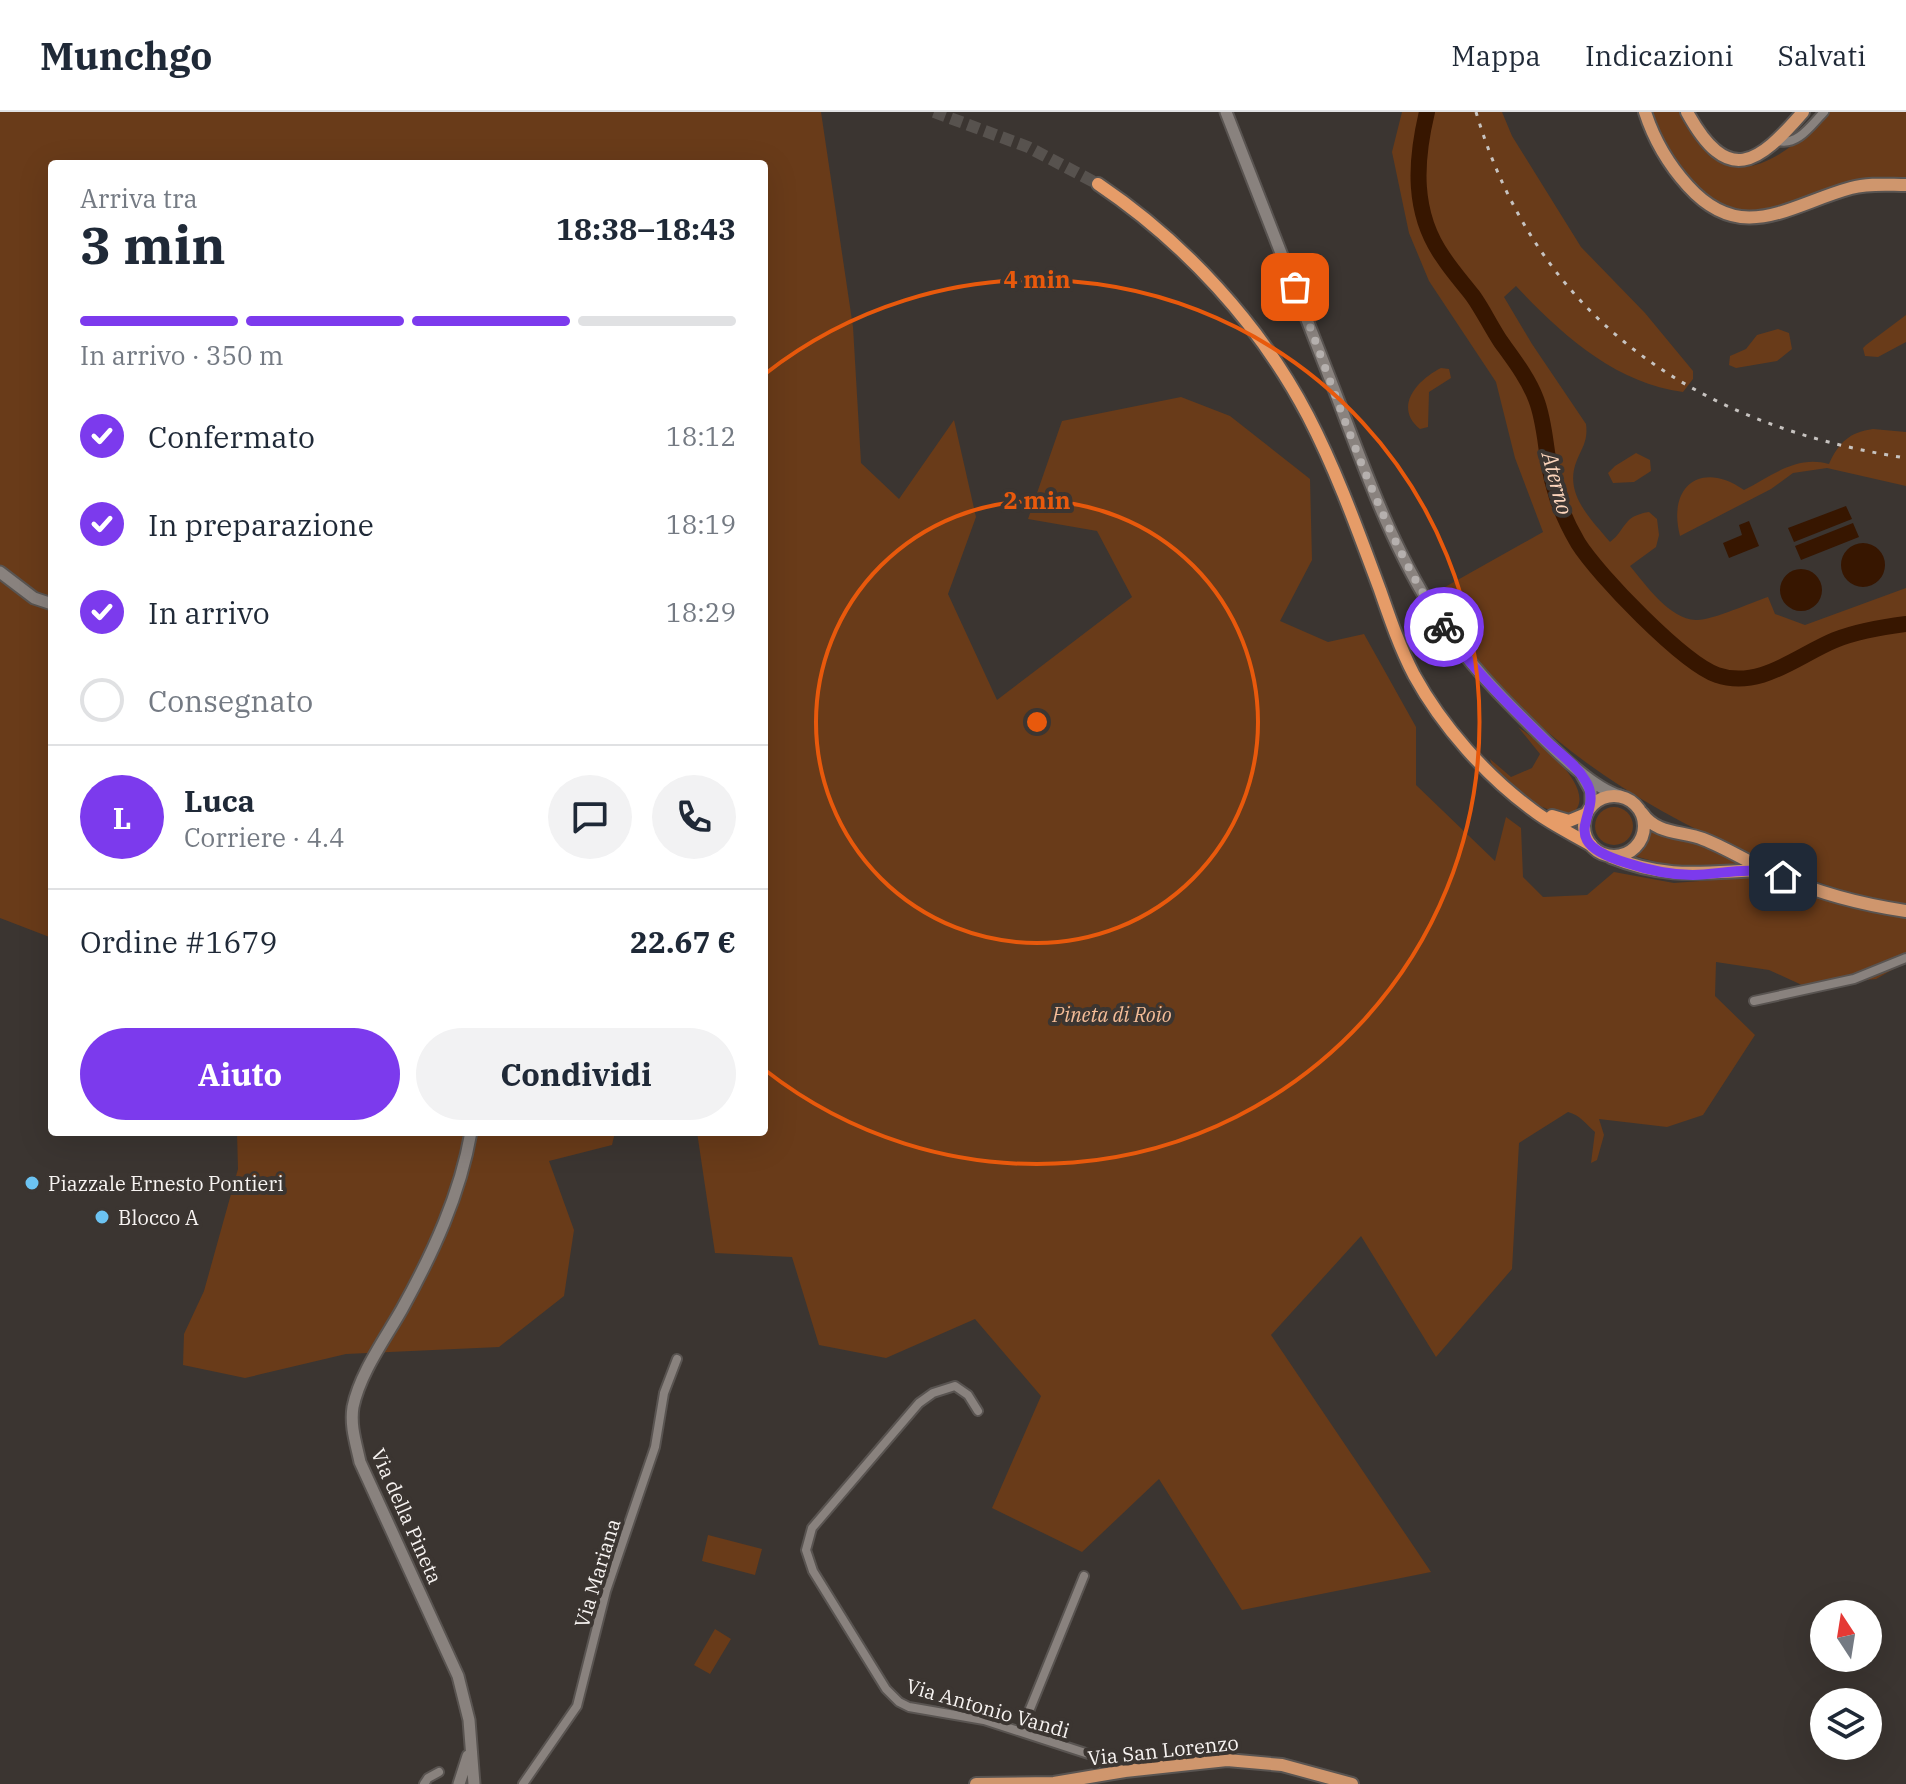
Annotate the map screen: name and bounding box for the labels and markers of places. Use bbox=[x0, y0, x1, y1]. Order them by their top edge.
pin bbox=[1261, 253, 1329, 321]
centre of rings bbox=[1023, 708, 1051, 736]
pin bbox=[1749, 843, 1817, 911]
place label: Piazzale Ernesto Pontieri bbox=[48, 1170, 284, 1197]
marker: Piazzale Ernesto Pontieri bbox=[23, 1174, 41, 1192]
place label: Blocco A bbox=[118, 1204, 199, 1231]
marker: Blocco A bbox=[93, 1208, 111, 1226]

